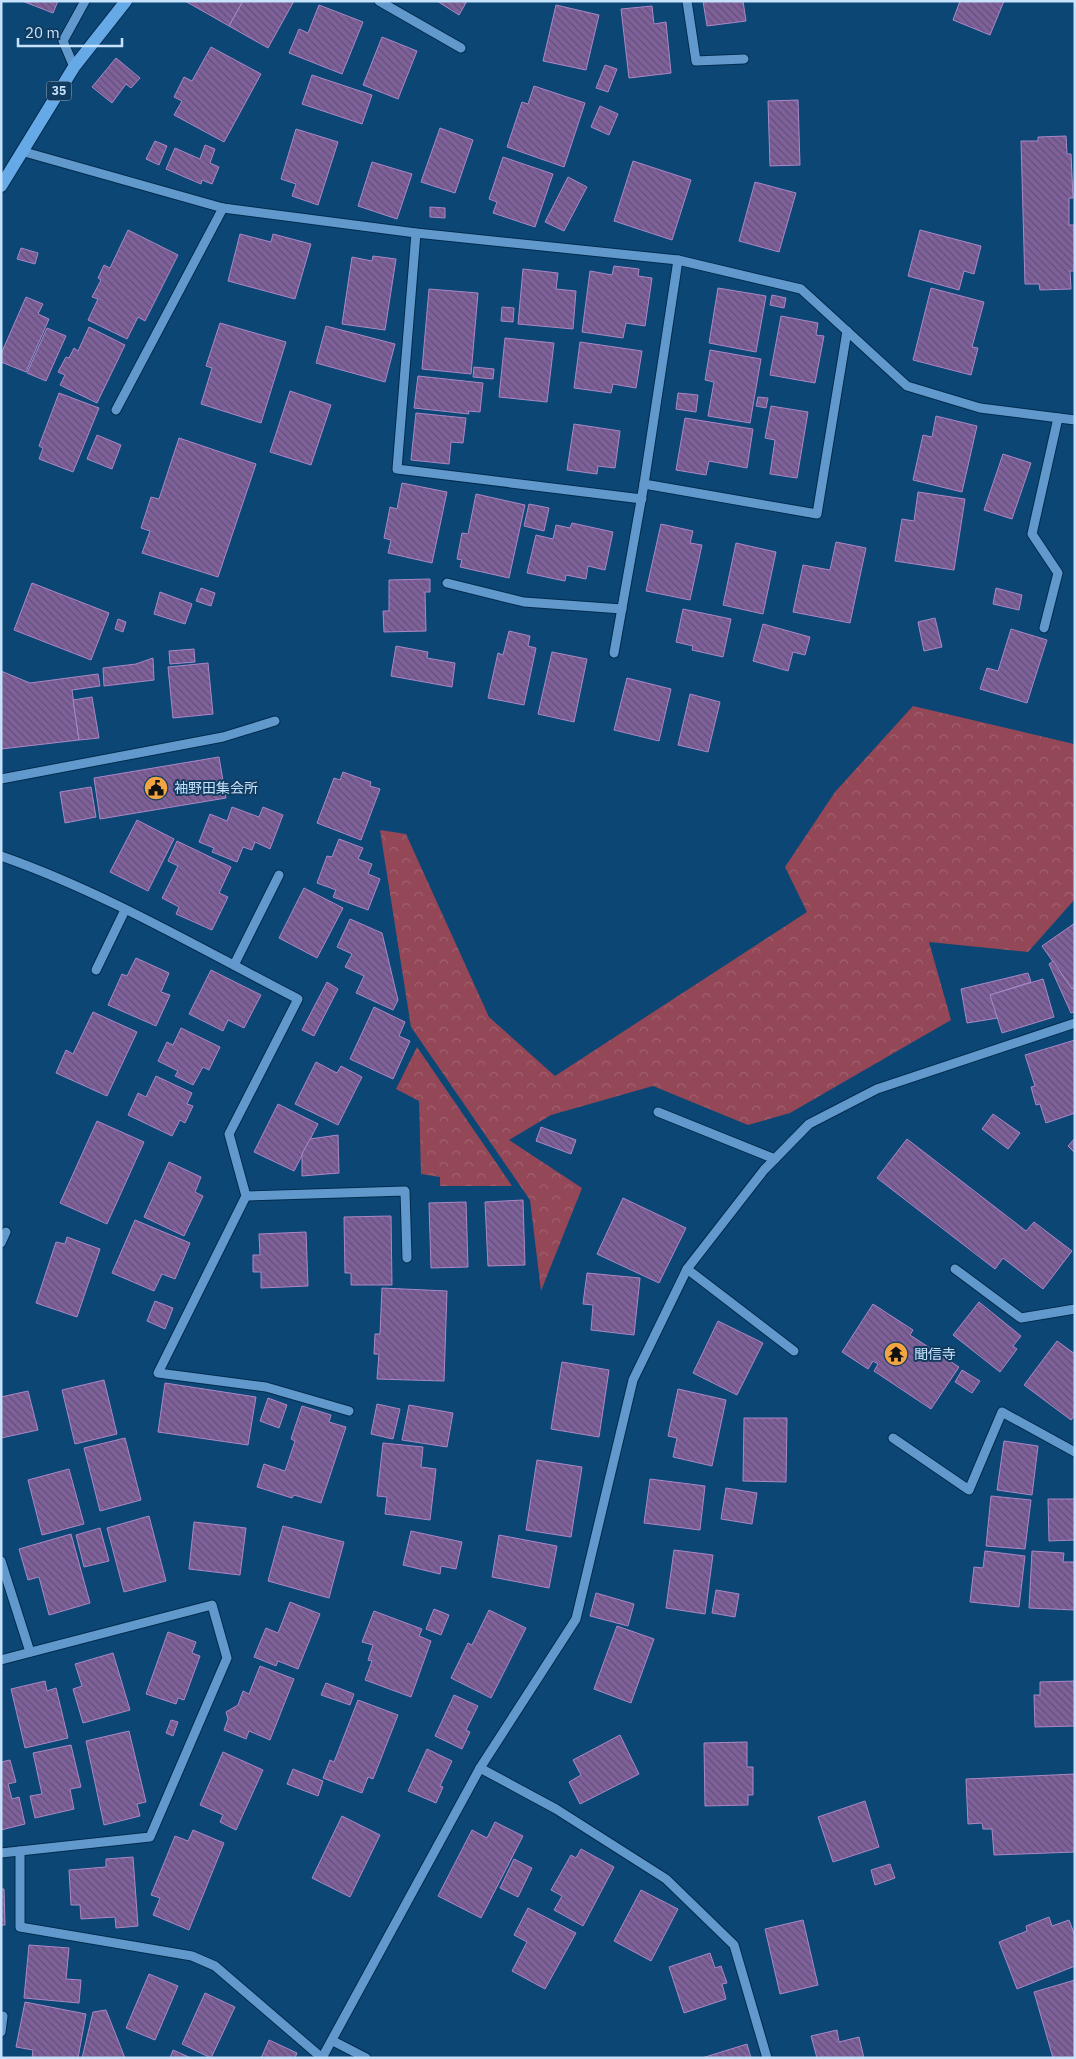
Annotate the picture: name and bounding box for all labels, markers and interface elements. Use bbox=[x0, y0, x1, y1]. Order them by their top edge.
scale bar bbox=[18, 15, 121, 47]
text: 20 m bbox=[25, 23, 60, 42]
road number: 35 bbox=[46, 82, 72, 100]
public building icon: 袖野田集会所 bbox=[143, 775, 169, 801]
place label: 袖野田集会所 bbox=[174, 779, 258, 797]
temple icon: 聞信寺 bbox=[883, 1341, 909, 1367]
place label: 聞信寺 bbox=[914, 1345, 956, 1363]

